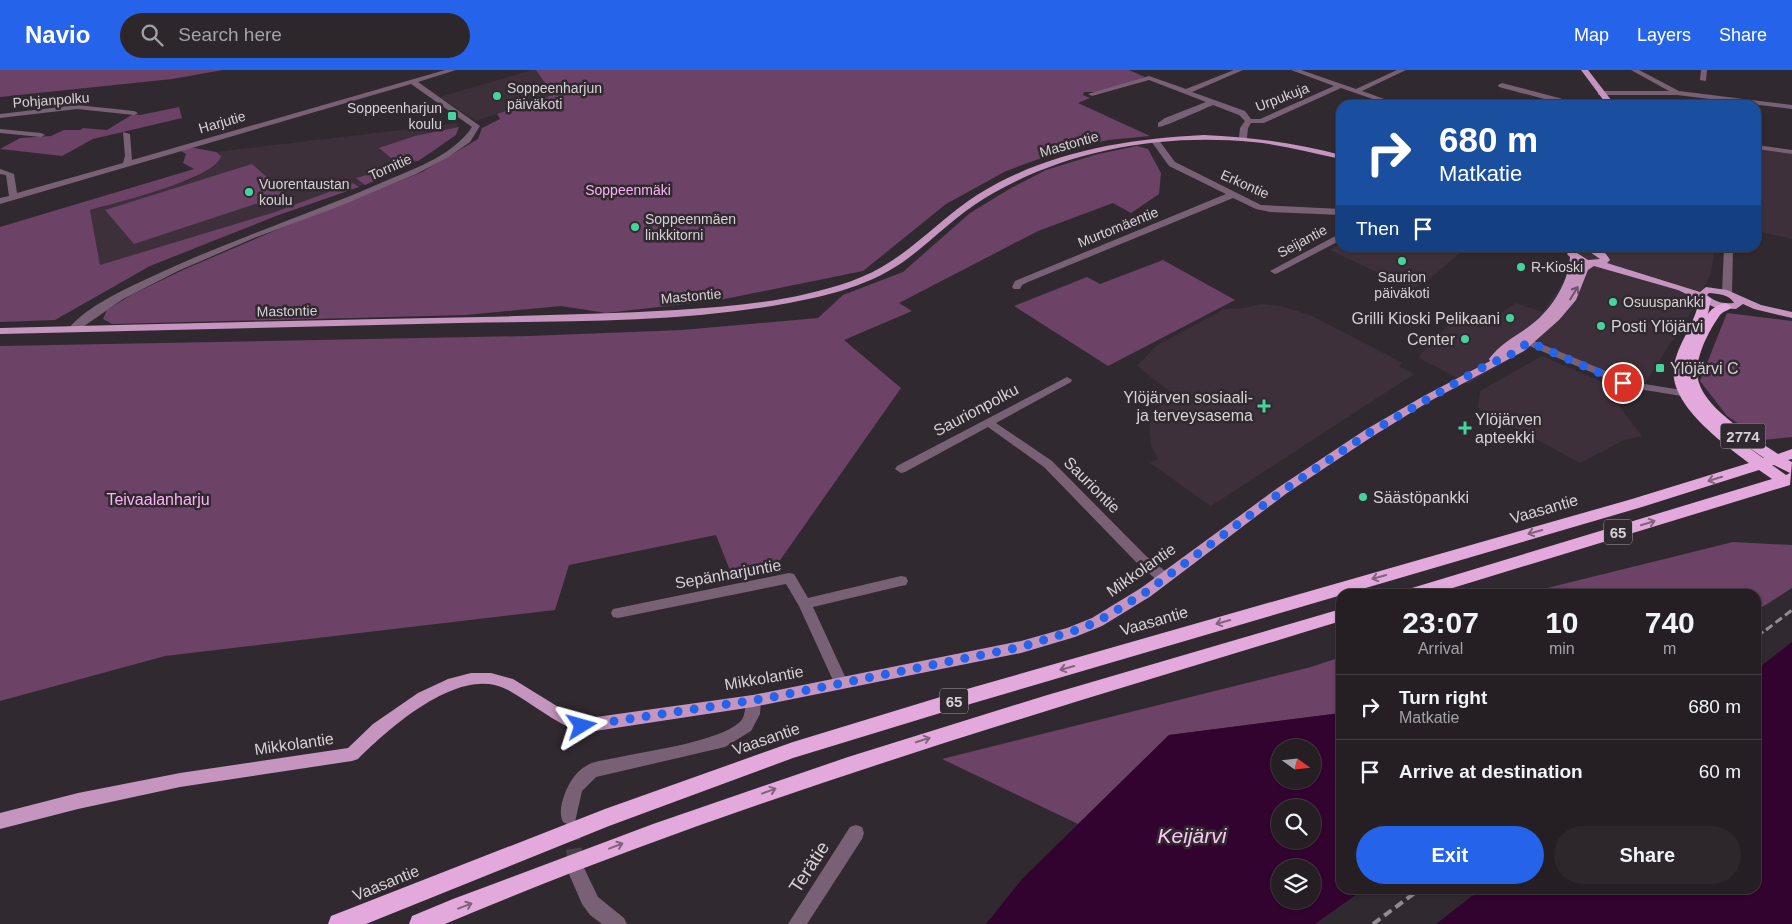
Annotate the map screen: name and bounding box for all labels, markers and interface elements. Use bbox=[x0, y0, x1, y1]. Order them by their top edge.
search box bbox=[120, 13, 470, 58]
text: Navio bbox=[25, 21, 90, 48]
icon: search bbox=[138, 21, 166, 49]
text: Search here bbox=[178, 24, 282, 45]
text: Map bbox=[1574, 25, 1609, 45]
text: Layers bbox=[1637, 25, 1691, 45]
text: Share bbox=[1719, 25, 1767, 45]
street label: Urpukuja bbox=[1253, 79, 1311, 115]
place label: Soppeenharjun päiväkoti bbox=[507, 80, 602, 112]
street label: Pohjanpolku bbox=[12, 89, 90, 111]
marker: Soppeenharjun päiväkoti bbox=[491, 90, 503, 102]
place label: Soppeenharjun koulu bbox=[347, 100, 442, 132]
street label: Harjutie bbox=[197, 108, 248, 136]
marker: Soppeenharjun koulu bbox=[446, 110, 458, 122]
icon: right bbox=[1356, 120, 1421, 185]
text: 680 m bbox=[1439, 120, 1538, 159]
street label: Mastontie bbox=[1038, 128, 1101, 160]
street label: Tornitie bbox=[366, 150, 414, 183]
text: Matkatie bbox=[1439, 161, 1522, 186]
street label: Erkontie bbox=[1218, 166, 1272, 202]
place label: Vuorentaustan koulu bbox=[259, 176, 350, 208]
park label: Soppeenmäki bbox=[585, 182, 671, 198]
marker: Vuorentaustan koulu bbox=[243, 186, 255, 198]
street label: Murtomäentie bbox=[1075, 203, 1161, 250]
place label: Soppeenmäen linkkitorni bbox=[645, 211, 736, 243]
icon: arrive bbox=[1409, 215, 1437, 243]
text: Then bbox=[1356, 218, 1399, 239]
marker: Soppeenmäen linkkitorni bbox=[629, 221, 641, 233]
street label: Seijantie bbox=[1275, 221, 1330, 261]
marker: Saurion päiväkoti bbox=[1396, 255, 1408, 267]
place label: R-Kioski bbox=[1531, 259, 1583, 275]
marker: R-Kioski bbox=[1515, 261, 1527, 273]
place label: Saurion päiväkoti bbox=[1374, 269, 1430, 301]
street label: Mastontie bbox=[660, 285, 722, 307]
one-way arrow bbox=[1569, 287, 1579, 301]
place label: Osuuspankki bbox=[1623, 294, 1704, 310]
marker: Osuuspankki bbox=[1607, 296, 1619, 308]
street label: Mastontie bbox=[257, 302, 318, 320]
place label: Grilli Kioski Pelikaani bbox=[1352, 310, 1500, 327]
marker: Grilli Kioski Pelikaani bbox=[1504, 312, 1516, 324]
place label: Posti Ylöjärvi bbox=[1611, 318, 1703, 335]
marker: Posti Ylöjärvi bbox=[1595, 320, 1607, 332]
place label: Center bbox=[1407, 331, 1456, 348]
marker: Center bbox=[1459, 333, 1471, 345]
place label: Ylöjärvi C bbox=[1670, 360, 1738, 377]
pin bbox=[1602, 362, 1644, 404]
marker: Ylöjärvi C bbox=[1654, 362, 1666, 374]
icon: arrive bbox=[1609, 369, 1637, 397]
street label: Saurionpolku bbox=[931, 381, 1021, 439]
place label: Ylöjärven sosiaali- ja terveysasema bbox=[1123, 389, 1253, 424]
marker: Ylöjärven sosiaali- ja terveysasema bbox=[1257, 399, 1271, 413]
place label: Ylöjärven apteekki bbox=[1475, 411, 1542, 446]
marker: Ylöjärven apteekki bbox=[1459, 422, 1471, 434]
road number: 2774 bbox=[1720, 424, 1766, 448]
street label: Sauriontie bbox=[1061, 454, 1124, 517]
one-way arrow bbox=[1707, 475, 1723, 485]
place label: Säästöpankki bbox=[1373, 489, 1469, 506]
park label: Teivaalanharju bbox=[106, 491, 210, 508]
marker: Säästöpankki bbox=[1357, 491, 1369, 503]
street label: Vaasantie bbox=[1508, 491, 1580, 527]
one-way arrow bbox=[1639, 518, 1655, 528]
road number: 65 bbox=[1604, 520, 1632, 544]
one-way arrow bbox=[1528, 528, 1544, 538]
street label: Mikkolantie bbox=[1103, 540, 1179, 600]
street label: Sepänharjuntie bbox=[674, 556, 783, 592]
one-way arrow bbox=[1371, 572, 1387, 582]
street label: Vaasantie bbox=[1118, 603, 1190, 639]
text: 23:07 bbox=[1402, 606, 1479, 639]
text: 10 bbox=[1545, 606, 1579, 639]
text: 740 bbox=[1645, 606, 1695, 639]
one-way arrow bbox=[1215, 618, 1231, 628]
text: Arrival bbox=[1418, 640, 1463, 657]
text: min bbox=[1549, 640, 1575, 657]
text: m bbox=[1663, 640, 1676, 657]
street label: Mikkolantie bbox=[723, 663, 805, 693]
one-way arrow bbox=[1059, 663, 1075, 673]
text: Turn right bbox=[1399, 687, 1487, 708]
road number: 65 bbox=[940, 688, 968, 714]
icon: right bbox=[1356, 693, 1384, 721]
text: 680 m bbox=[1688, 696, 1741, 717]
position arrow bbox=[555, 699, 607, 751]
text: Matkatie bbox=[1399, 709, 1459, 726]
street label: Vaasantie bbox=[730, 720, 802, 758]
street label: Mikkolantie bbox=[253, 730, 335, 758]
one-way arrow bbox=[915, 735, 931, 744]
north arrow bbox=[1271, 739, 1321, 789]
map controls bbox=[1271, 739, 1321, 909]
icon: arrive bbox=[1356, 758, 1384, 786]
text: Arrive at destination bbox=[1399, 761, 1583, 782]
text: 60 m bbox=[1699, 761, 1741, 782]
one-way arrow bbox=[761, 786, 776, 795]
button: search bbox=[1271, 799, 1321, 849]
water label: Keijärvi bbox=[1158, 824, 1228, 847]
button: Exit bbox=[1356, 826, 1544, 884]
button: Share bbox=[1554, 826, 1741, 884]
street label: Terätie bbox=[785, 837, 833, 897]
one-way arrow bbox=[608, 841, 623, 850]
button: layers bbox=[1271, 859, 1321, 909]
street label: Vaasantie bbox=[350, 862, 422, 904]
one-way arrow bbox=[457, 900, 472, 910]

